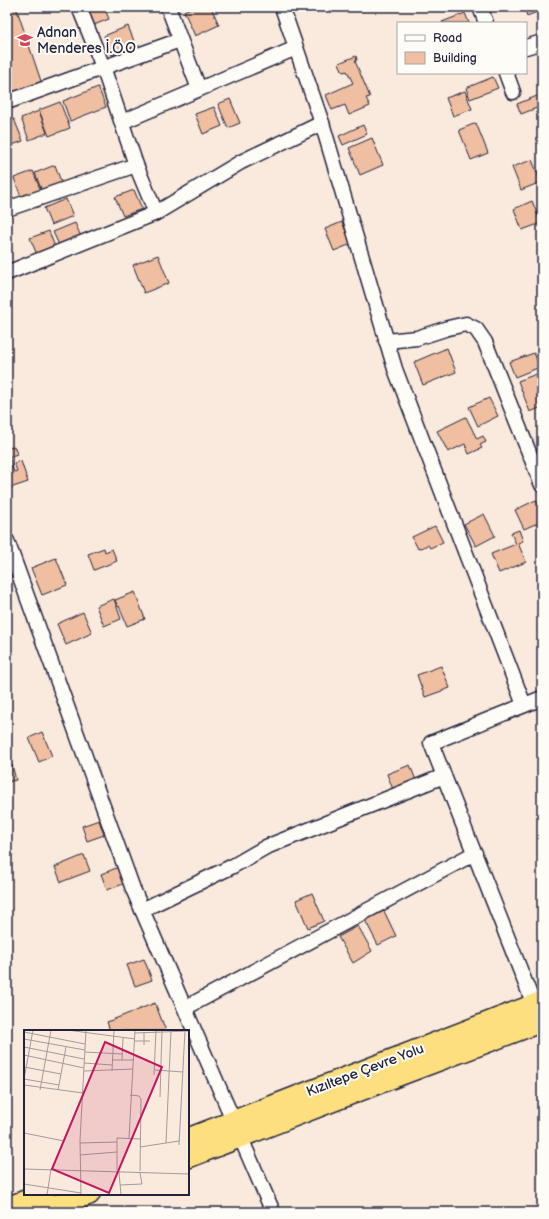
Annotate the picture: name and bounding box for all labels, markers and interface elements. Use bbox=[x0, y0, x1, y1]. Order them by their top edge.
legend bbox=[397, 22, 527, 74]
place label: Adnan Menderes İ.Ö.O bbox=[37, 24, 136, 57]
school or university icon: Adnan Menderes İ.Ö.O bbox=[16, 31, 34, 49]
text: Road bbox=[433, 31, 462, 46]
text: Building bbox=[433, 51, 477, 66]
inset map bbox=[24, 1030, 189, 1195]
street label: Kızıltepe Çevre Yolu bbox=[304, 1040, 426, 1100]

